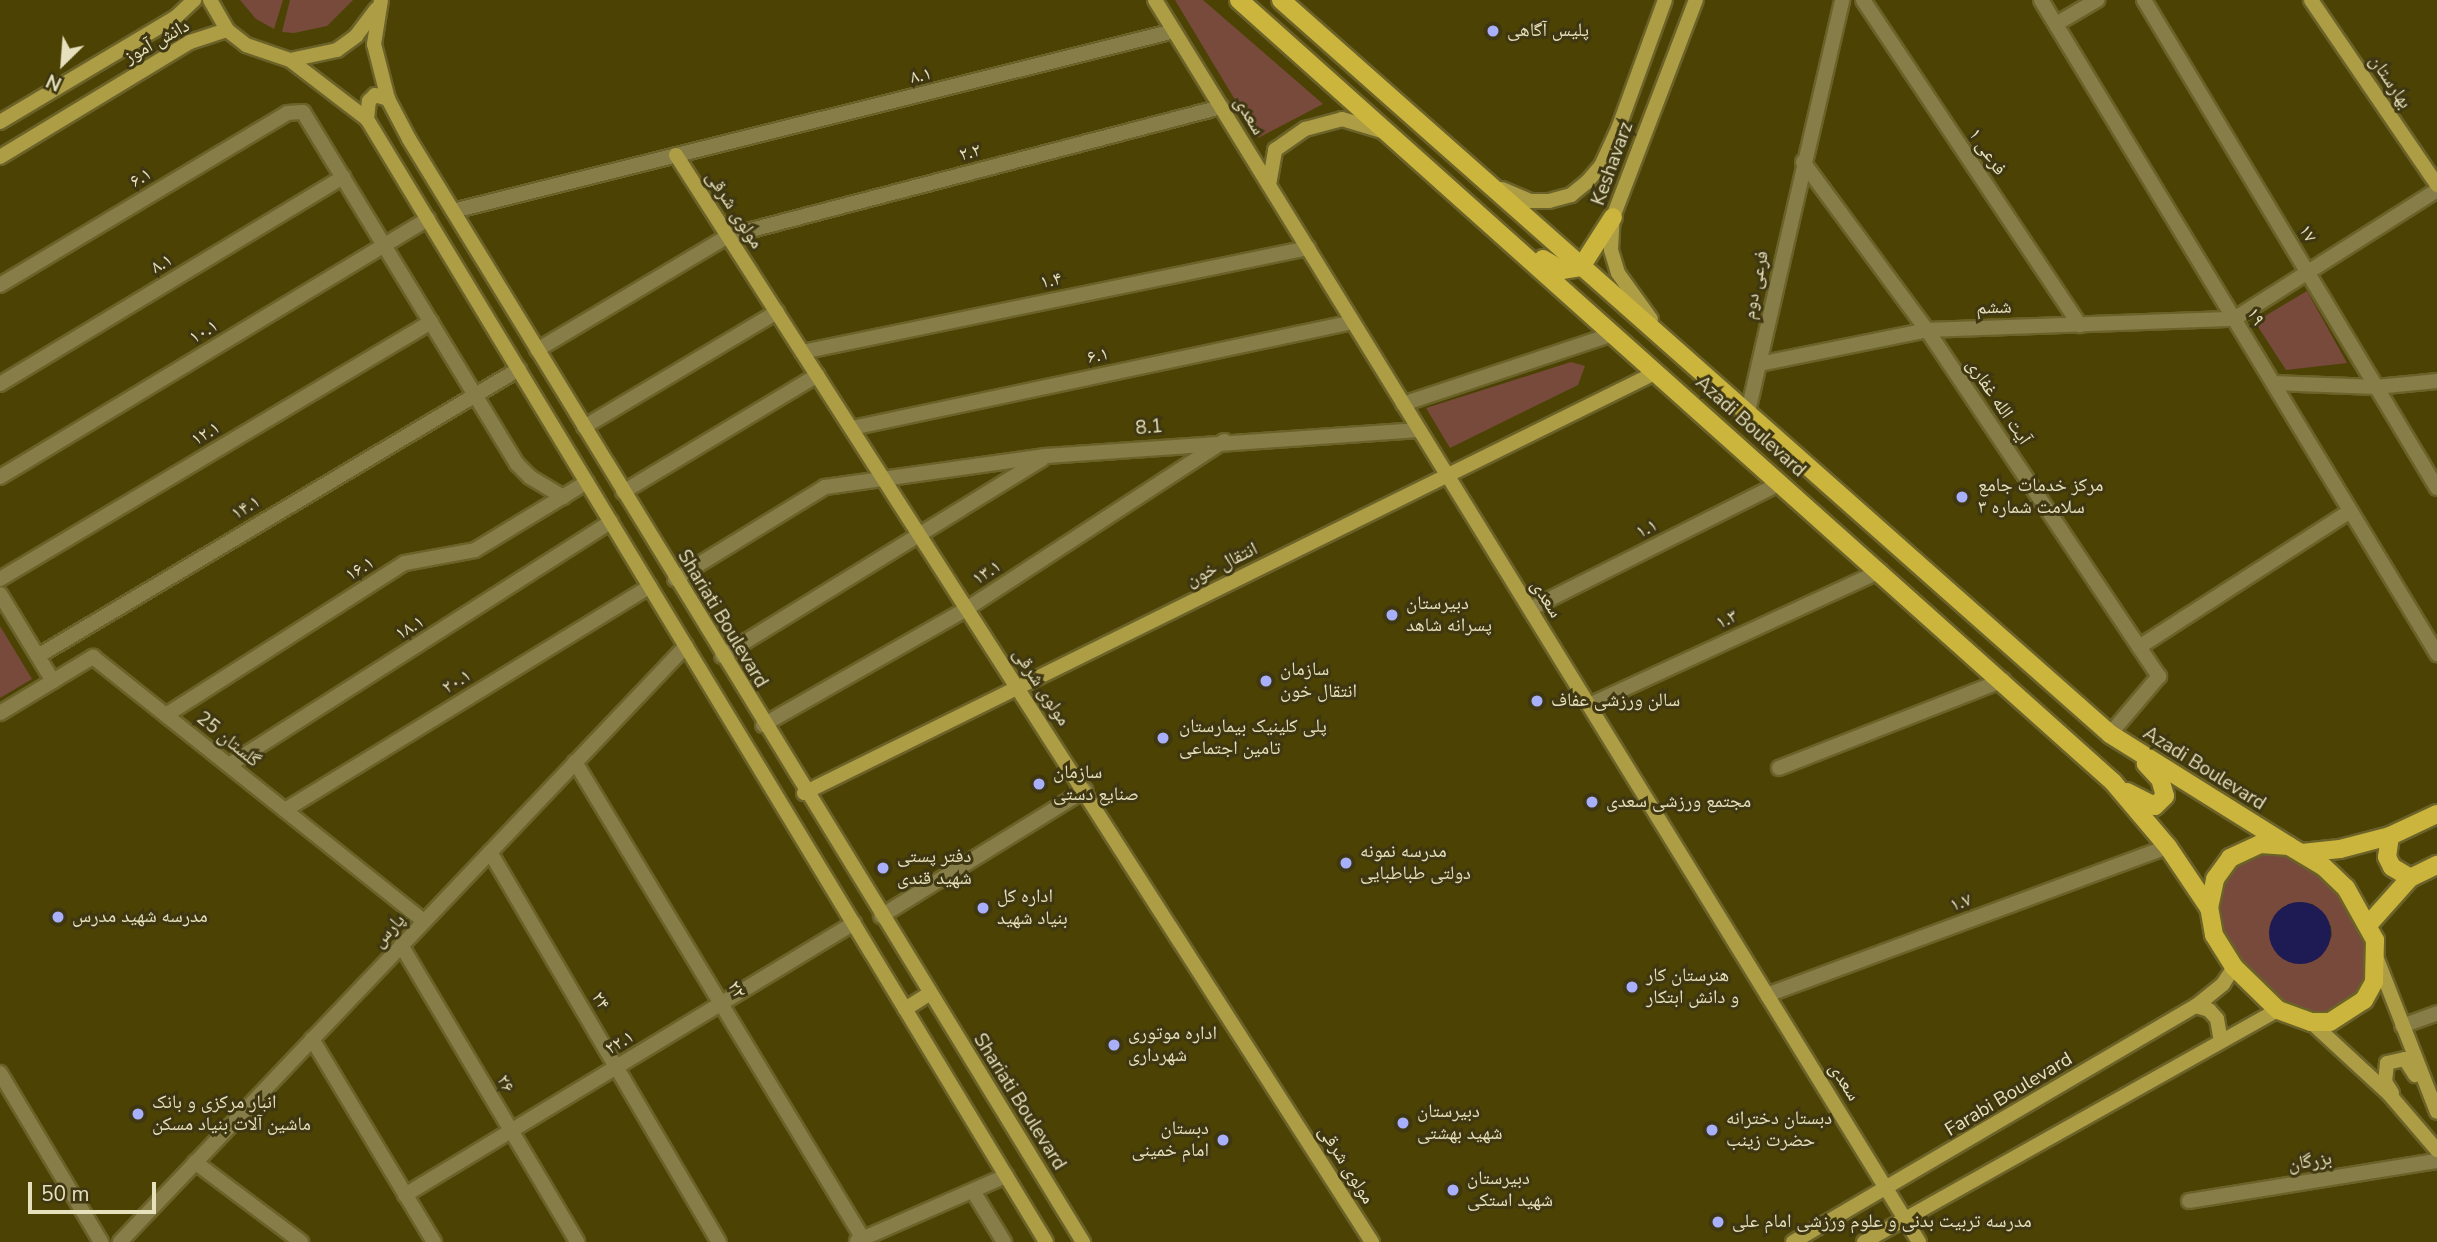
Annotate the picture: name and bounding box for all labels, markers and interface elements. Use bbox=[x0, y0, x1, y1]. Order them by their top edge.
street label: دانش آموز bbox=[120, 15, 194, 69]
place label: پلیس آگاهی bbox=[1507, 20, 1589, 42]
marker: پلیس آگاهی bbox=[1485, 23, 1501, 39]
north arrow bbox=[28, 28, 98, 98]
street label: بهارستان bbox=[2364, 51, 2416, 113]
street label: ۸.۱ bbox=[908, 62, 934, 90]
text: N bbox=[42, 67, 66, 97]
street label: سعدی bbox=[1229, 93, 1269, 139]
street label: Keshavarz bbox=[1587, 119, 1639, 209]
street label: فرعی ۱ bbox=[1963, 124, 2011, 180]
street label: ۲.۲ bbox=[957, 139, 983, 167]
street label: ۶.۱ bbox=[126, 163, 156, 193]
street label: مولوی شرقی bbox=[700, 167, 768, 253]
street label: ۱۷ bbox=[2293, 221, 2321, 247]
street label: ۸.۱ bbox=[147, 249, 177, 279]
street label: فرعی دوم bbox=[1738, 249, 1774, 321]
street label: ۱.۴ bbox=[1038, 268, 1064, 294]
street label: ششم bbox=[1976, 296, 2012, 320]
street label: ۱۹ bbox=[2241, 304, 2269, 330]
street label: ۱۰.۱ bbox=[185, 315, 223, 349]
street label: ۶.۱ bbox=[1085, 343, 1111, 369]
street label: آیت الله غفاری bbox=[1961, 355, 2035, 449]
street label: Azadi Boulevard bbox=[1690, 372, 1810, 482]
street label: 8.1 bbox=[1134, 415, 1164, 441]
street label: ۱۲.۱ bbox=[187, 417, 225, 451]
place label: مرکز خدمات جامع سلامت شماره ۳ bbox=[1978, 475, 2104, 519]
marker: مرکز خدمات جامع سلامت شماره ۳ bbox=[1952, 487, 1972, 507]
street label: ۱۴.۱ bbox=[227, 491, 265, 525]
street label: ۱.۱ bbox=[1632, 514, 1662, 544]
street label: انتقال خون bbox=[1182, 538, 1262, 592]
street label: Shariati Boulevard bbox=[672, 546, 772, 692]
street label: ۱۶.۱ bbox=[341, 551, 379, 587]
street label: ۱۳.۱ bbox=[968, 555, 1006, 591]
street label: سعدی bbox=[1525, 576, 1567, 622]
place label: دبیرستان پسرانه شاهد bbox=[1406, 593, 1492, 637]
street label: ۱.۳ bbox=[1712, 605, 1742, 635]
marker: دبیرستان پسرانه شاهد bbox=[1384, 607, 1400, 623]
street label: ۱۸.۱ bbox=[391, 610, 429, 646]
street label: مولوی شرقی bbox=[1007, 644, 1075, 730]
place label: سازمان انتقال خون bbox=[1280, 659, 1357, 703]
street label: ۲۰.۱ bbox=[438, 664, 476, 700]
marker: سازمان انتقال خون bbox=[1258, 673, 1274, 689]
place label: سالن ورزشی عفاف bbox=[1551, 690, 1680, 712]
marker: سالن ورزشی عفاف bbox=[1529, 693, 1545, 709]
street label: گلستان 25 bbox=[191, 707, 265, 773]
place label: پلی کلینیک بیمارستان تامین اجتماعی bbox=[1179, 716, 1327, 760]
street label: Azadi Boulevard bbox=[2139, 722, 2269, 816]
marker: پلی کلینیک بیمارستان تامین اجتماعی bbox=[1153, 728, 1173, 748]
place label: سازمان صنایع دستی bbox=[1053, 762, 1139, 806]
marker: سازمان صنایع دستی bbox=[1031, 776, 1047, 792]
place label: مجتمع ورزشی سعدی bbox=[1606, 791, 1751, 813]
marker: مجتمع ورزشی سعدی bbox=[1584, 794, 1600, 810]
place label: مدرسه نمونه دولتی طباطبایی bbox=[1360, 841, 1471, 885]
place label: دفتر پستی شهید قندی bbox=[897, 846, 972, 890]
marker: مدرسه نمونه دولتی طباطبایی bbox=[1338, 855, 1354, 871]
marker: دفتر پستی شهید قندی bbox=[875, 860, 891, 876]
place label: اداره کل بنیاد شهید bbox=[997, 886, 1068, 930]
street label: ۱.۷ bbox=[1947, 889, 1975, 917]
marker: اداره کل بنیاد شهید bbox=[975, 900, 991, 916]
place label: مدرسه شهید مدرس bbox=[72, 906, 208, 928]
marker: مدرسه شهید مدرس bbox=[50, 909, 66, 925]
street label: پارس bbox=[368, 909, 410, 953]
place label: هنرستان کار و دانش ابتکار bbox=[1646, 965, 1739, 1009]
street label: ۲۲ bbox=[722, 977, 750, 1003]
marker: هنرستان کار و دانش ابتکار bbox=[1624, 979, 1640, 995]
street label: ۲۴ bbox=[586, 988, 614, 1014]
place label: اداره موتوری شهرداری bbox=[1128, 1023, 1217, 1067]
street label: ۲۲.۱ bbox=[601, 1026, 639, 1060]
street label: Shariati Boulevard bbox=[968, 1029, 1070, 1175]
marker: اداره موتوری شهرداری bbox=[1106, 1037, 1122, 1053]
street label: Farabi Boulevard bbox=[1941, 1048, 2077, 1142]
street label: سعدی bbox=[1823, 1059, 1865, 1105]
street label: ۲۶ bbox=[491, 1071, 519, 1097]
place label: انبار مرکزی و بانک ماشین آلات بنیاد مسکن bbox=[152, 1092, 311, 1136]
place label: دبیرستان شهید بهشتی bbox=[1417, 1101, 1502, 1145]
marker: انبار مرکزی و بانک ماشین آلات بنیاد مسکن bbox=[130, 1106, 146, 1122]
place label: دبستان دخترانه حضرت زینب bbox=[1726, 1108, 1832, 1152]
marker: دبیرستان شهید بهشتی bbox=[1395, 1115, 1411, 1131]
place label: دبستان امام خمینی bbox=[1131, 1118, 1209, 1162]
street label: مولوی شرقی bbox=[1313, 1122, 1379, 1208]
marker: دبستان دخترانه حضرت زینب bbox=[1704, 1122, 1720, 1138]
marker: دبستان امام خمینی bbox=[1215, 1132, 1231, 1148]
street label: بزرگان bbox=[2286, 1147, 2334, 1177]
scale bar bbox=[32, 1168, 159, 1212]
place label: دبیرستان شهید استکی bbox=[1467, 1168, 1553, 1212]
text: 50 m bbox=[41, 1180, 90, 1208]
marker: دبیرستان شهید استکی bbox=[1445, 1182, 1461, 1198]
place label: مدرسه تربیت بدنی و علوم ورزشی امام علی bbox=[1732, 1211, 2032, 1233]
marker: مدرسه تربیت بدنی و علوم ورزشی امام علی bbox=[1710, 1214, 1726, 1230]

